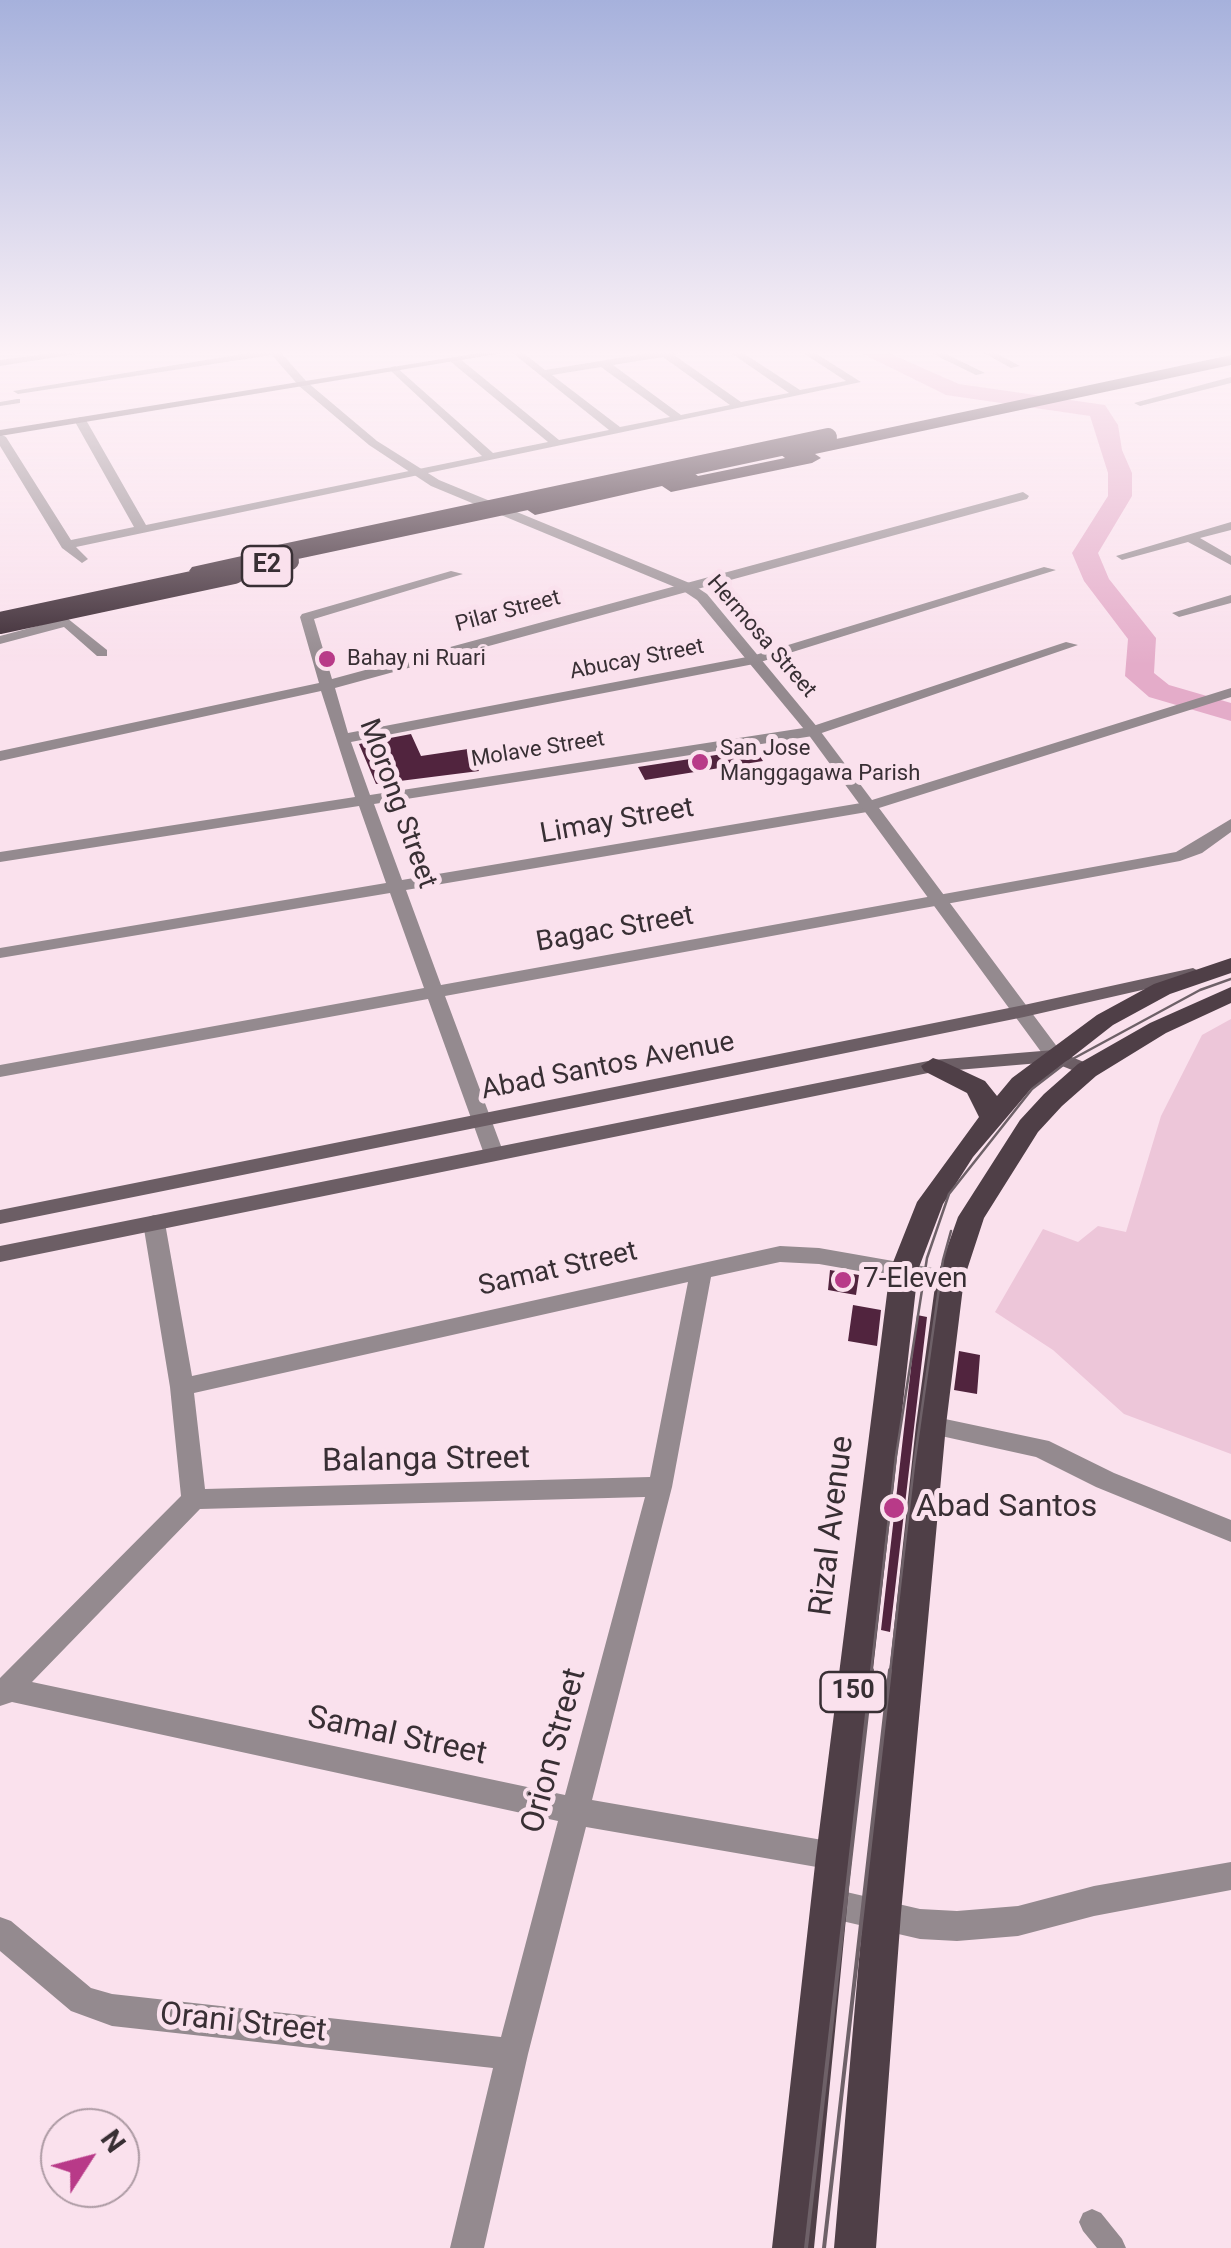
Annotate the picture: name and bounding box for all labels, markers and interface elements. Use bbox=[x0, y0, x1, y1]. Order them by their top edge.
road number: E2 bbox=[242, 546, 292, 586]
street label: Hermosa Street bbox=[701, 570, 821, 704]
street label: Pilar Street bbox=[453, 585, 563, 639]
street label: Abucay Street bbox=[568, 634, 706, 686]
place label: Bahay ni Ruari bbox=[347, 646, 486, 672]
marker: Bahay ni Ruari bbox=[316, 648, 338, 670]
street label: Morong Street bbox=[351, 715, 443, 893]
street label: Molave Street bbox=[469, 726, 607, 774]
place label: San Jose Manggagawa Parish bbox=[720, 736, 920, 788]
marker: San Jose Manggagawa Parish bbox=[689, 751, 711, 773]
street label: Limay Street bbox=[537, 792, 697, 852]
street label: Bagac Street bbox=[534, 900, 696, 960]
street label: Abad Santos Avenue bbox=[479, 1026, 737, 1108]
street label: Samat Street bbox=[475, 1235, 641, 1305]
place label: 7-Eleven bbox=[863, 1263, 968, 1297]
marker: 7-Eleven bbox=[832, 1269, 854, 1291]
street label: Rizal Avenue bbox=[803, 1434, 863, 1618]
street label: Balanga Street bbox=[322, 1440, 530, 1482]
place label: Abad Santos bbox=[916, 1489, 1097, 1527]
marker: Abad Santos bbox=[881, 1495, 907, 1521]
street label: Orion Street bbox=[515, 1664, 595, 1838]
road number: 150 bbox=[820, 1672, 886, 1712]
street label: Samal Street bbox=[304, 1699, 490, 1775]
street label: Orani Street bbox=[158, 1996, 328, 2052]
north arrow bbox=[40, 2108, 140, 2208]
text: N bbox=[94, 2124, 132, 2159]

